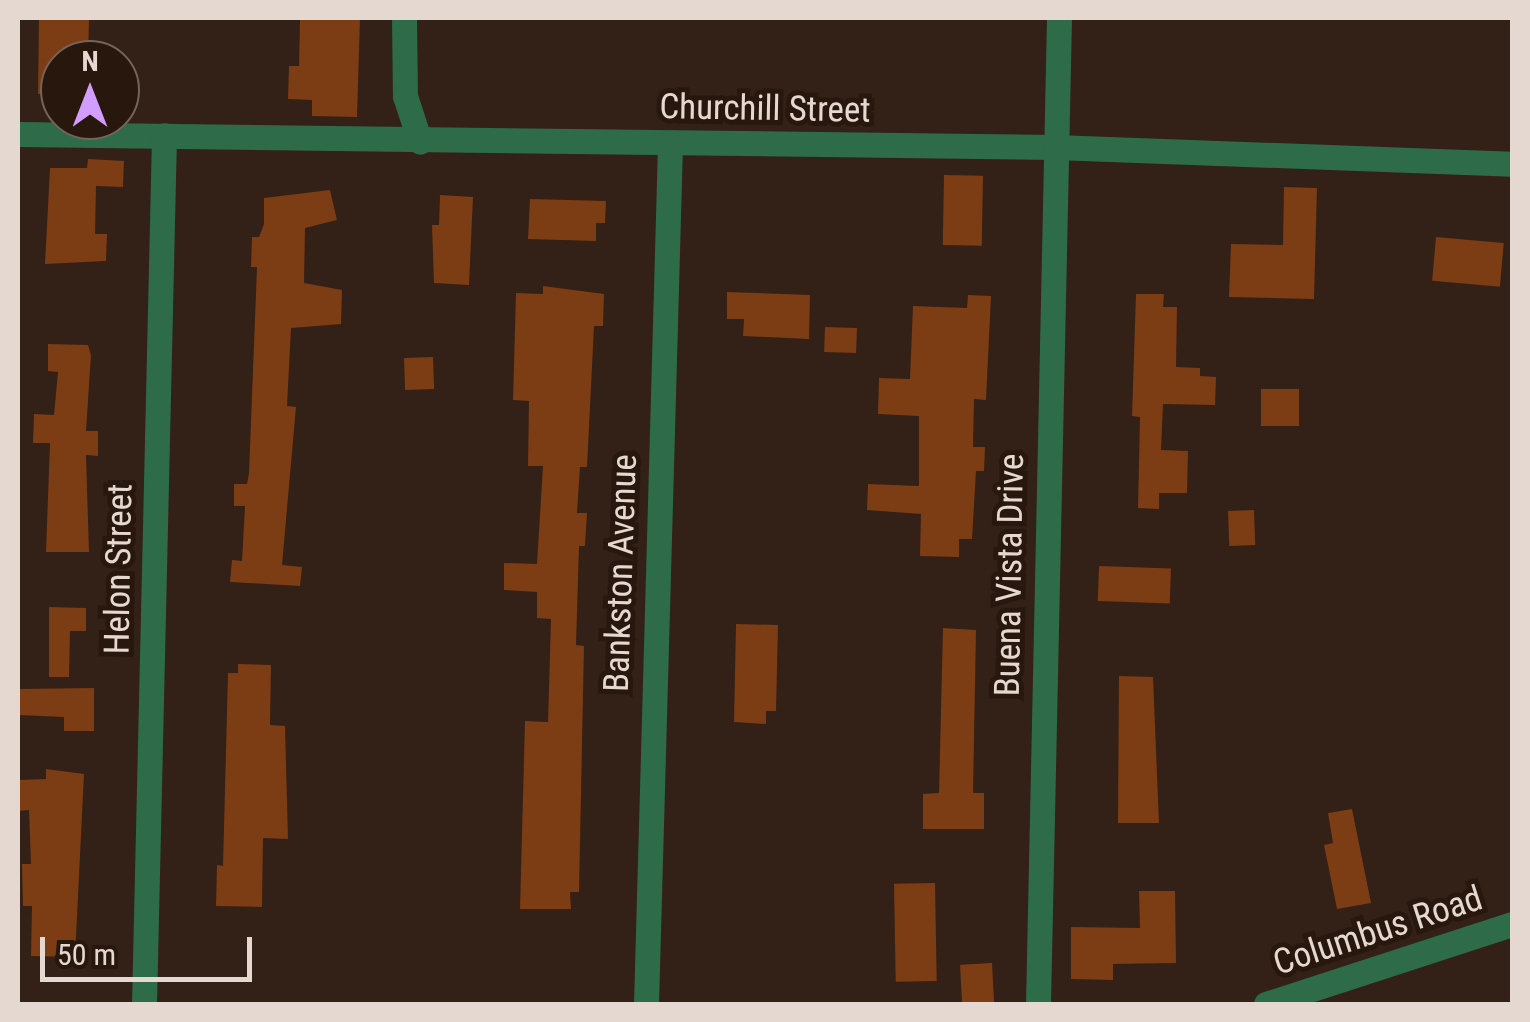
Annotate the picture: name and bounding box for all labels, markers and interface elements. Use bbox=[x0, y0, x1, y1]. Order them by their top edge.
north arrow bbox=[40, 40, 140, 140]
text: N bbox=[81, 45, 99, 78]
street label: Churchill Street bbox=[659, 86, 871, 132]
street label: Bankston Avenue bbox=[596, 453, 646, 693]
street label: Buena Vista Drive bbox=[987, 453, 1033, 697]
street label: Helon Street bbox=[97, 483, 141, 655]
street label: Columbus Road bbox=[1268, 877, 1488, 985]
scale bar bbox=[45, 917, 258, 979]
text: 50 m bbox=[57, 937, 116, 972]

